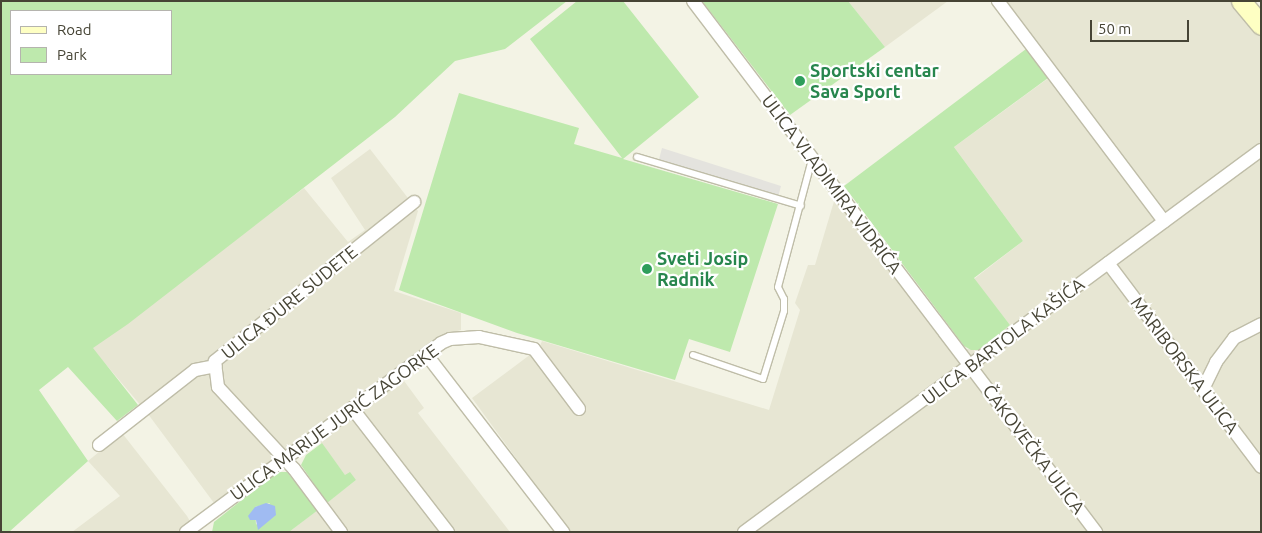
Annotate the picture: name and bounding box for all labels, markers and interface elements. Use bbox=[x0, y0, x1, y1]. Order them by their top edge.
legend bbox=[10, 10, 172, 75]
scale bar bbox=[1092, 10, 1191, 42]
text: 50 m bbox=[1098, 20, 1131, 37]
text: Road bbox=[57, 21, 92, 38]
text: Park bbox=[57, 46, 87, 63]
place label: Sportski centar Sava Sport bbox=[810, 60, 939, 102]
marker: Sportski centar Sava Sport bbox=[794, 75, 806, 87]
street label: ULICA VLADIMIRA VIDRIĆA bbox=[757, 90, 907, 278]
street label: ULICA ĐURE SUDETE bbox=[217, 241, 361, 363]
place label: Sveti Josip Radnik bbox=[657, 248, 748, 290]
marker: Sveti Josip Radnik bbox=[641, 263, 653, 275]
street label: ULICA BARTOLA KAŠIĆA bbox=[918, 273, 1088, 409]
street label: MARIBORSKA ULICA bbox=[1126, 292, 1244, 438]
street label: ULICA MARIJE JURIĆ ZAGORKE bbox=[226, 339, 442, 505]
street label: ČAKOVEČKA ULICA bbox=[978, 380, 1090, 518]

